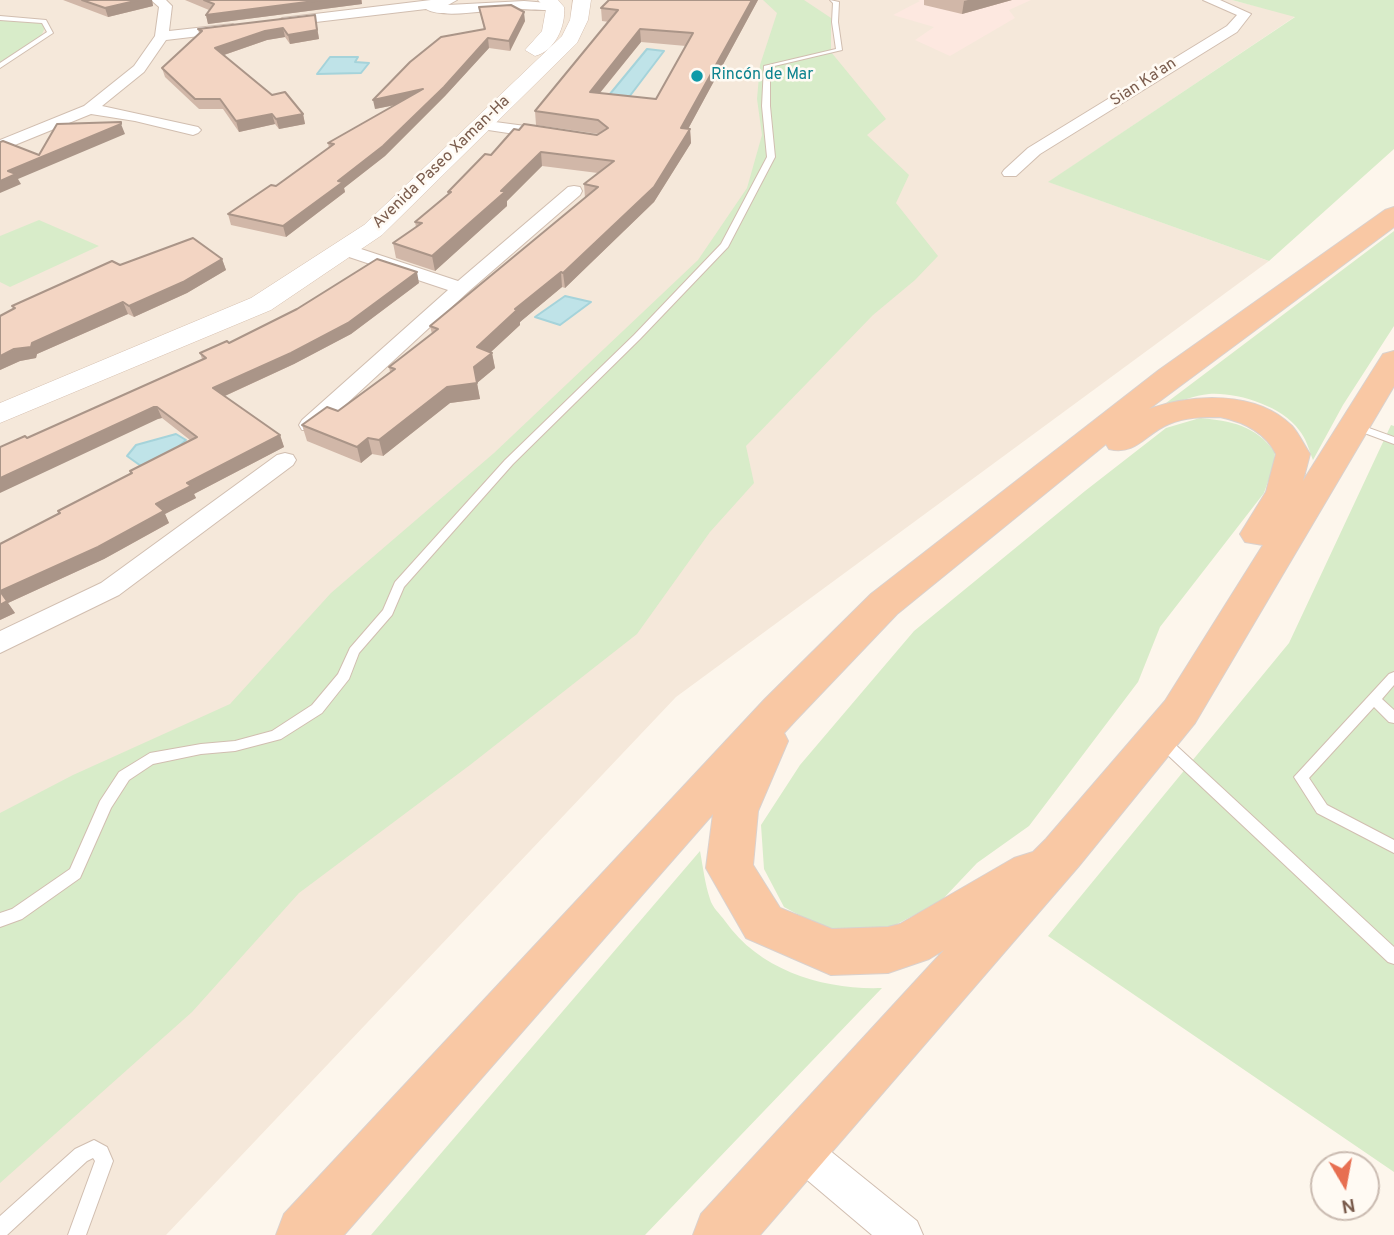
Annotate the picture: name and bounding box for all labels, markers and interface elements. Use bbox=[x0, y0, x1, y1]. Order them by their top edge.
street label: Sian Ka'an bbox=[1107, 55, 1181, 111]
place label: Rincón de Mar bbox=[711, 66, 813, 86]
marker: Rincón de Mar bbox=[689, 68, 705, 84]
street label: Avenida Paseo Xaman-Ha bbox=[370, 93, 514, 233]
north arrow bbox=[1310, 1151, 1380, 1221]
text: N bbox=[1339, 1192, 1357, 1218]

